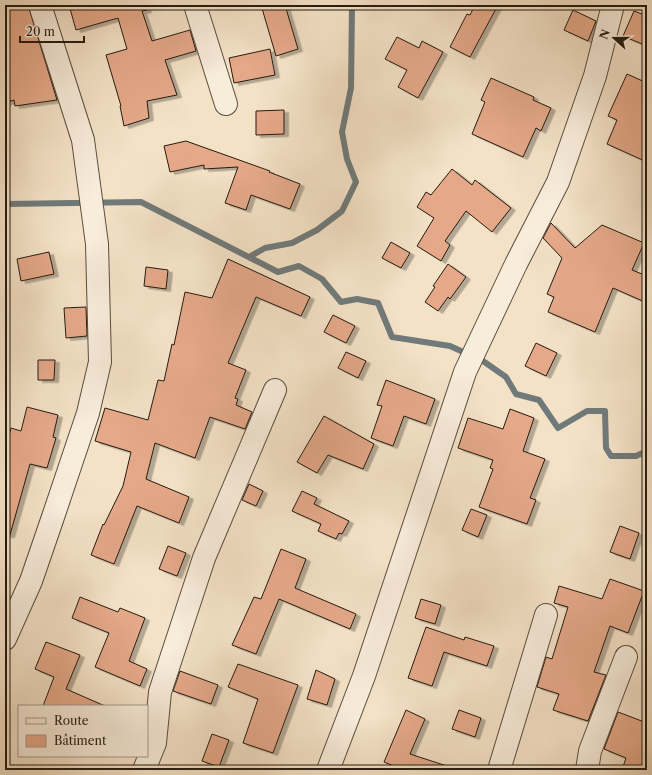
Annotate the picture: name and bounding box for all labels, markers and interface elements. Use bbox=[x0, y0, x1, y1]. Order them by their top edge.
scale bar bbox=[20, 18, 84, 44]
north arrow bbox=[594, 18, 634, 58]
text: 20 m bbox=[26, 24, 55, 39]
text: N bbox=[596, 27, 613, 41]
legend bbox=[18, 705, 148, 757]
text: Route bbox=[54, 713, 89, 728]
text: Bâtiment bbox=[54, 733, 107, 748]

